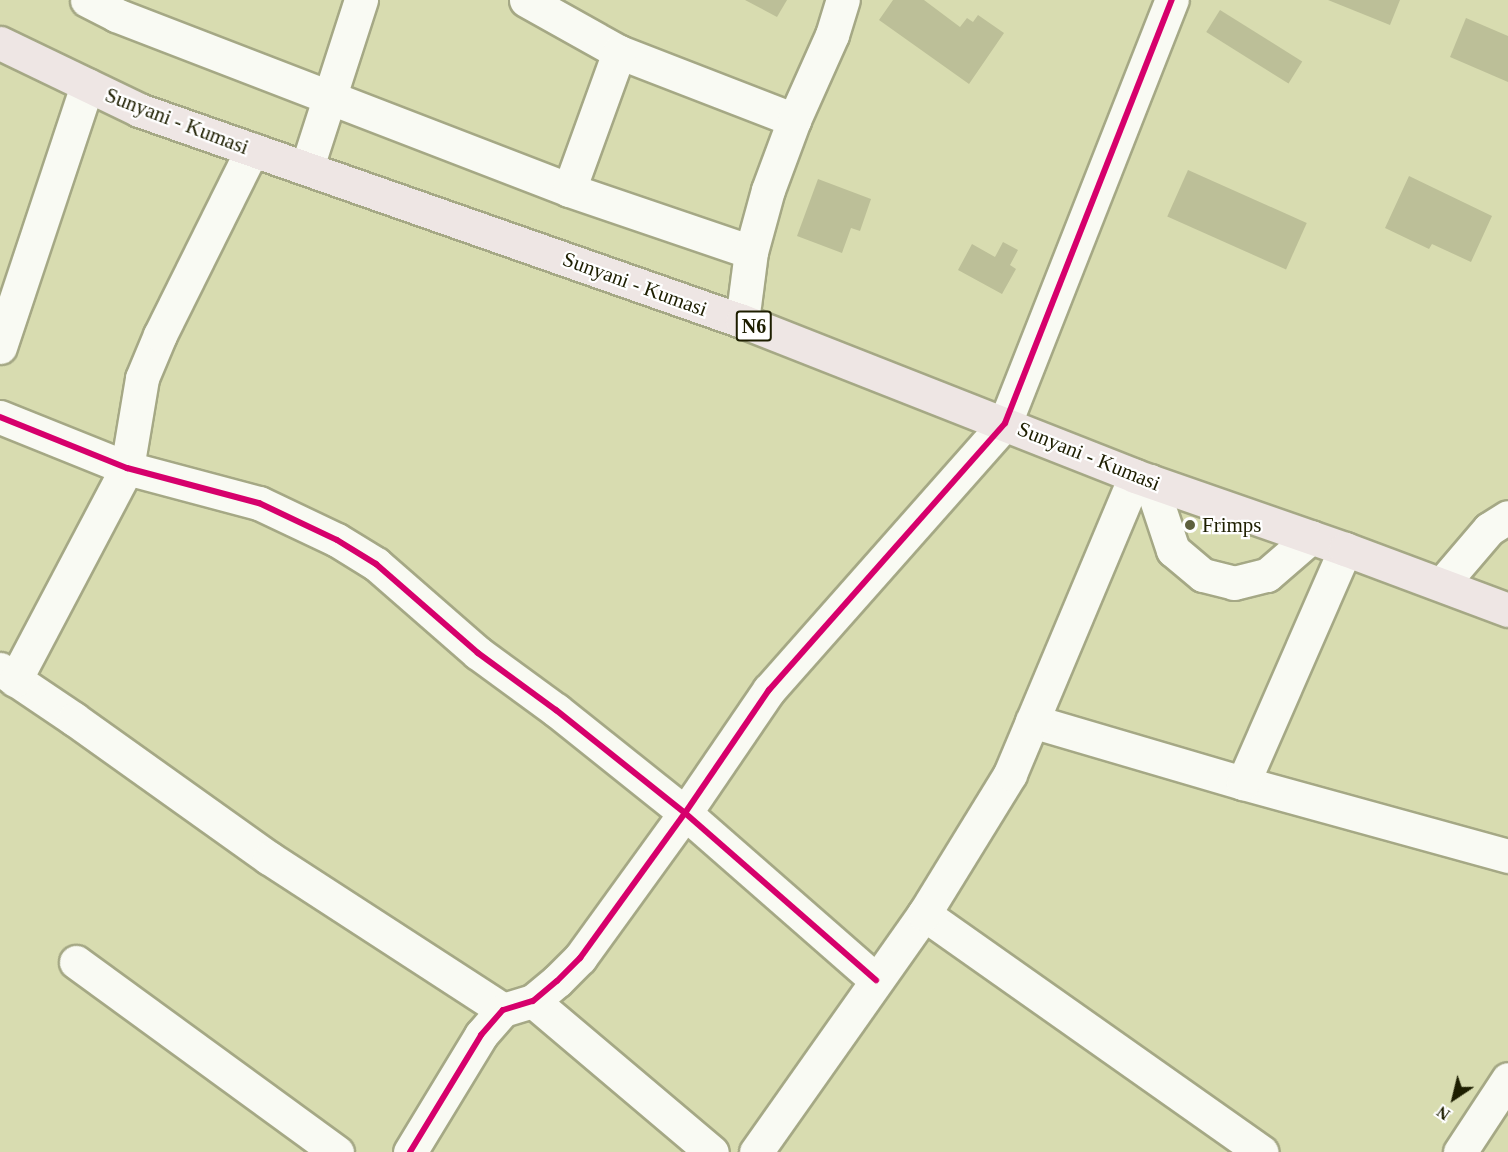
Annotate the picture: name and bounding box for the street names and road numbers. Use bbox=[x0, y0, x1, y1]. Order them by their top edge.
street label: Sunyani - Kumasi bbox=[102, 82, 252, 160]
street label: Sunyani - Kumasi bbox=[559, 246, 711, 322]
road number: N6 bbox=[734, 309, 774, 343]
street label: Sunyani - Kumasi bbox=[1014, 416, 1164, 496]

